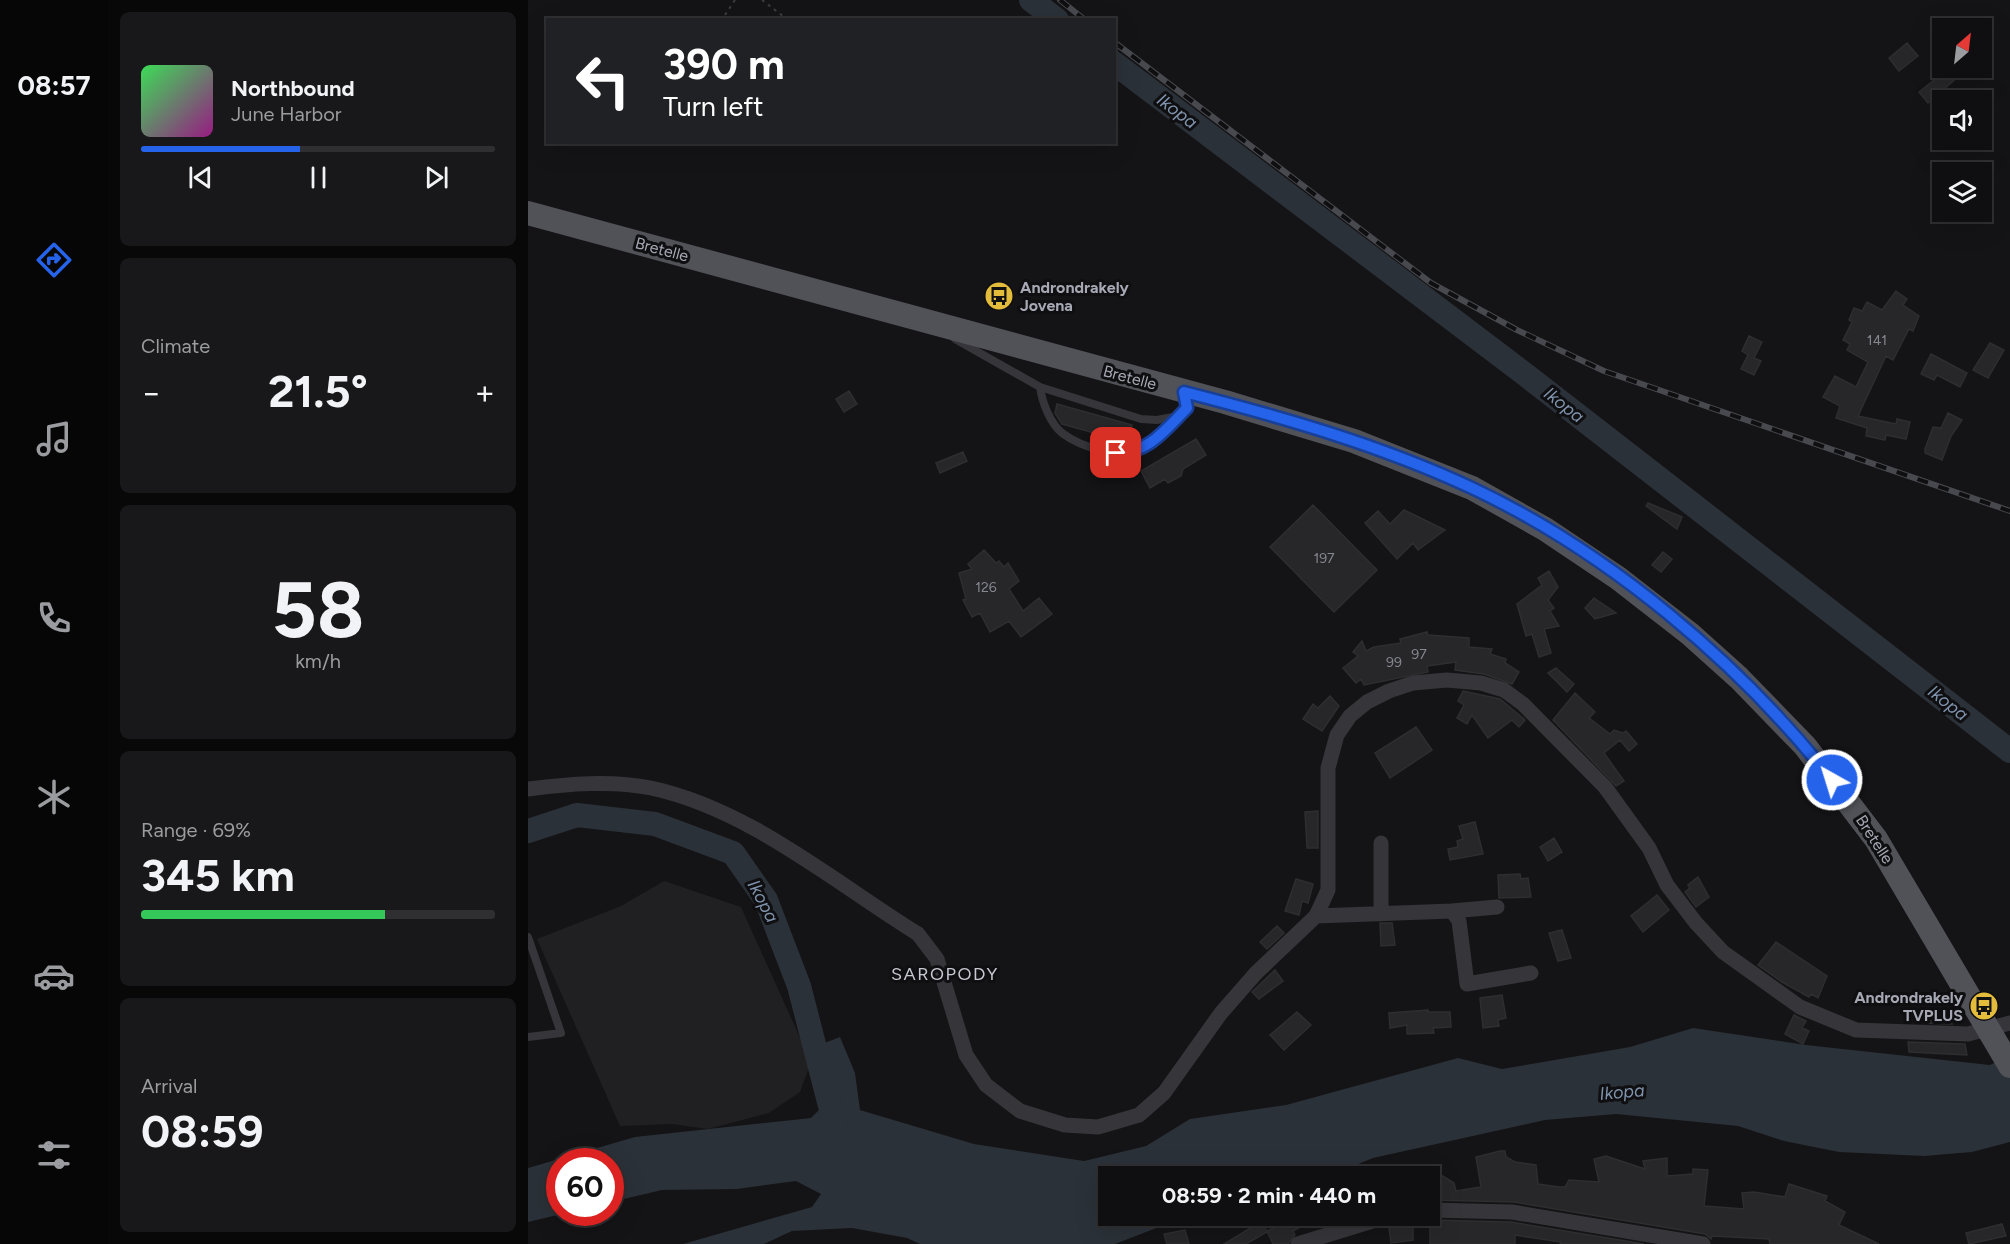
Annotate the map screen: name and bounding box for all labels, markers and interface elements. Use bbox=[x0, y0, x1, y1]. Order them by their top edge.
north arrow bbox=[1932, 18, 1992, 78]
map controls bbox=[1932, 18, 1992, 222]
text: 390 m bbox=[663, 39, 785, 90]
icon: left bbox=[564, 42, 642, 120]
text: 08:57 bbox=[18, 69, 90, 102]
text: Northbound bbox=[231, 75, 355, 102]
water label: Ikopa bbox=[1152, 89, 1202, 134]
text: Turn left bbox=[663, 90, 763, 123]
button: sound bbox=[1932, 90, 1992, 150]
text: June Harbor bbox=[231, 102, 342, 126]
icon: previous bbox=[184, 161, 217, 194]
icon: pause bbox=[302, 161, 335, 194]
icon: next bbox=[420, 161, 453, 194]
button: layers bbox=[1932, 162, 1992, 222]
street label: Bretelle bbox=[633, 233, 691, 266]
icon: directions bbox=[33, 239, 75, 281]
place label: Androndrakely Jovena bbox=[1020, 278, 1130, 315]
bus stop icon: Androndrakely Jovena bbox=[983, 280, 1015, 312]
house number: 141 bbox=[1867, 332, 1887, 349]
text: Climate bbox=[141, 334, 210, 358]
street label: Bretelle bbox=[1101, 361, 1159, 394]
text: 21.5° bbox=[268, 364, 368, 418]
text: − bbox=[141, 373, 162, 412]
text: + bbox=[474, 373, 495, 412]
water label: Ikopa bbox=[1539, 382, 1589, 428]
icon: music bbox=[33, 418, 75, 460]
pin bbox=[1090, 427, 1141, 478]
icon: arrive bbox=[1099, 436, 1132, 469]
house number: 197 bbox=[1313, 550, 1335, 567]
text: 58 bbox=[271, 563, 365, 657]
house number: 126 bbox=[975, 579, 997, 596]
icon: phone bbox=[33, 597, 75, 639]
house number: 97 bbox=[1411, 646, 1427, 663]
text: km/h bbox=[295, 649, 341, 673]
house number: 99 bbox=[1386, 654, 1402, 671]
water label: Ikopa bbox=[1923, 680, 1973, 726]
position arrow bbox=[1800, 748, 1864, 812]
icon: climate bbox=[33, 776, 75, 818]
street label: Bretelle bbox=[1852, 811, 1898, 867]
text: Range · 69% bbox=[141, 818, 251, 842]
text: 345 km bbox=[141, 848, 295, 902]
water label: Ikopa bbox=[743, 876, 784, 926]
icon: car bbox=[33, 955, 75, 997]
district label: SAROPODY bbox=[891, 963, 999, 985]
place label: Androndrakely TVPLUS bbox=[1854, 988, 1964, 1025]
bus stop icon: Androndrakely TVPLUS bbox=[1968, 990, 2000, 1022]
text: Arrival bbox=[141, 1074, 197, 1098]
water label: Ikopa bbox=[1599, 1079, 1646, 1105]
text: 08:59 bbox=[141, 1104, 264, 1158]
icon: filters bbox=[33, 1134, 75, 1176]
speed limit sign: 60 bbox=[546, 1148, 624, 1226]
text: 08:59 · 2 min · 440 m bbox=[1162, 1182, 1376, 1209]

